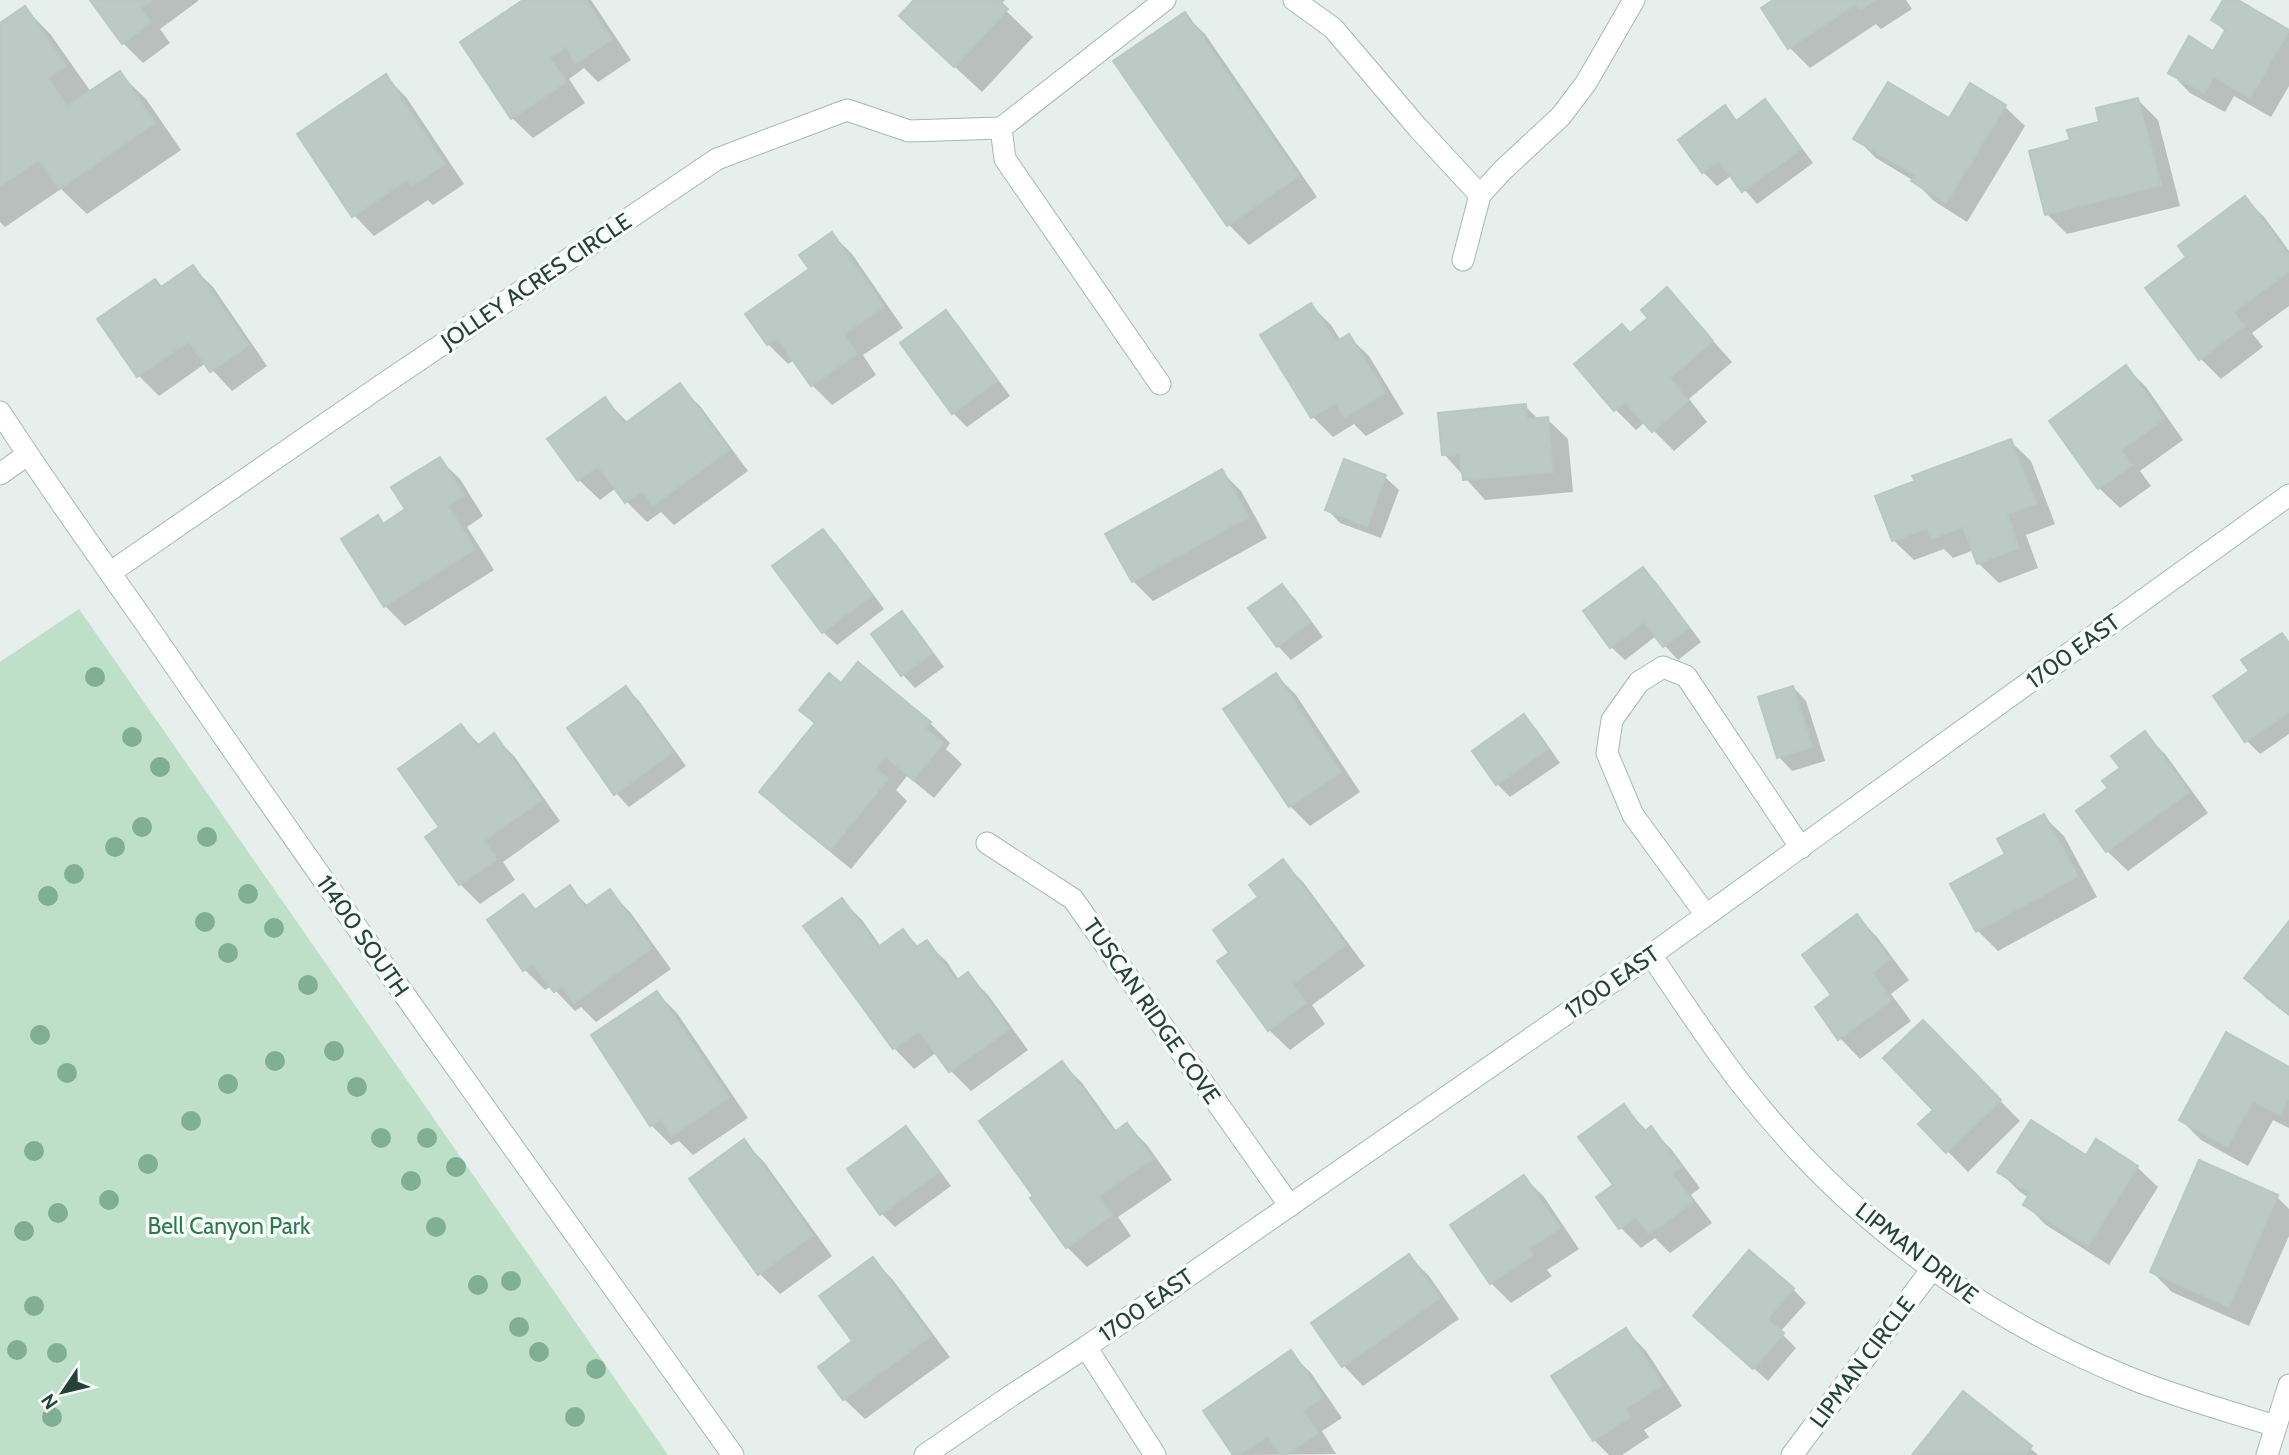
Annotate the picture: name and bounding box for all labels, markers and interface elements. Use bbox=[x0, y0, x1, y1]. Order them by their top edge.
street label: JOLLEY ACRES CIRCLE bbox=[435, 207, 636, 356]
street label: 1700 EAST bbox=[2021, 608, 2125, 694]
street label: 11400 SOUTH bbox=[311, 870, 415, 1002]
street label: TUSCAN RIDGE COVE bbox=[1077, 913, 1227, 1109]
street label: 1700 EAST bbox=[1559, 939, 1665, 1025]
street label: LIPMAN DRIVE bbox=[1850, 1196, 1984, 1310]
park label: Bell Canyon Park bbox=[148, 1212, 311, 1240]
street label: 1700 EAST bbox=[1093, 1262, 1199, 1348]
street label: LIPMAN CIRCLE bbox=[1804, 1291, 1920, 1433]
north arrow bbox=[28, 1357, 98, 1427]
text: N bbox=[36, 1389, 63, 1414]

